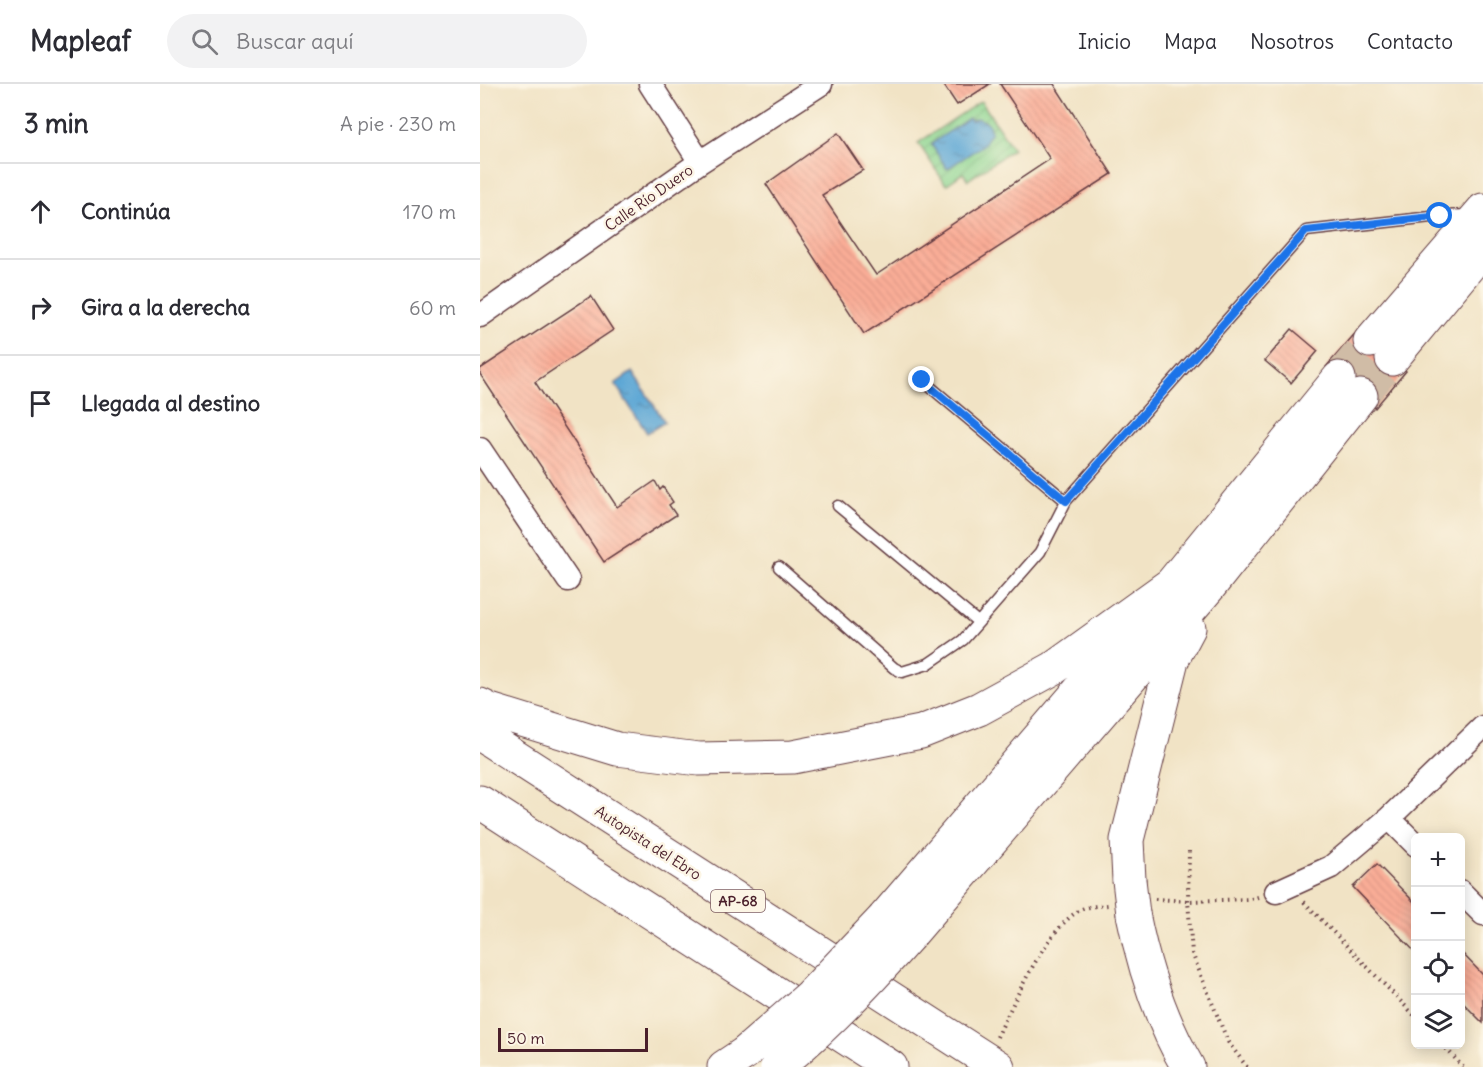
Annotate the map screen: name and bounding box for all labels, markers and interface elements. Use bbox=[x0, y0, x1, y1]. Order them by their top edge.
search box bbox=[167, 14, 587, 68]
text: Mapleaf bbox=[30, 23, 131, 59]
icon: search bbox=[188, 25, 221, 58]
text: Buscar aquí bbox=[236, 27, 353, 55]
text: Inicio bbox=[1078, 28, 1131, 55]
text: Mapa bbox=[1164, 28, 1217, 55]
text: Nosotros bbox=[1250, 28, 1334, 55]
text: Contacto bbox=[1367, 28, 1453, 55]
text: 3 min bbox=[24, 107, 89, 140]
text: A pie · 230 m bbox=[340, 111, 456, 136]
street label: Calle Río Duero bbox=[601, 160, 697, 235]
icon: ahead bbox=[24, 195, 57, 228]
text: Continúa bbox=[81, 197, 170, 225]
text: 170 m bbox=[403, 199, 456, 224]
route start bbox=[1426, 202, 1452, 228]
icon: right bbox=[24, 291, 57, 324]
text: Gira a la derecha bbox=[81, 293, 250, 321]
text: 60 m bbox=[409, 295, 456, 320]
route end bbox=[908, 366, 934, 392]
icon: arrive bbox=[24, 387, 57, 420]
text: Llegada al destino bbox=[81, 389, 260, 417]
street label: Autopista del Ebro bbox=[591, 801, 705, 884]
map controls bbox=[1411, 833, 1465, 1049]
button: + bbox=[1411, 833, 1465, 887]
button: − bbox=[1411, 887, 1465, 941]
road number: AP-68 bbox=[711, 890, 765, 912]
button: locate bbox=[1411, 941, 1465, 995]
button: layers bbox=[1411, 995, 1465, 1049]
scale bar bbox=[498, 1025, 648, 1052]
text: 50 m bbox=[507, 1028, 545, 1048]

